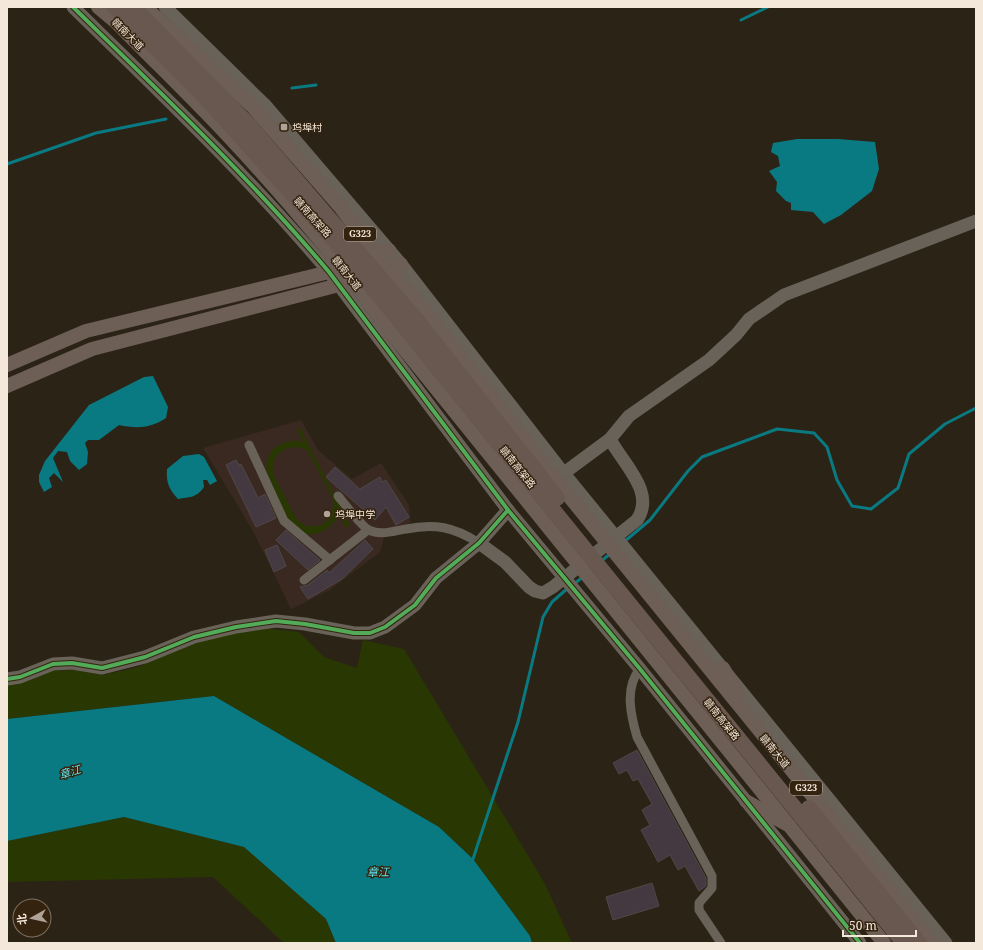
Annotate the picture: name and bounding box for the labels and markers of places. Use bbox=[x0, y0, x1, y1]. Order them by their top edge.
place label: 坞埠村 bbox=[292, 120, 322, 134]
marker: 坞埠村 bbox=[279, 122, 289, 132]
place label: 坞埠中学 bbox=[335, 507, 375, 521]
marker: 坞埠中学 bbox=[322, 509, 332, 519]

